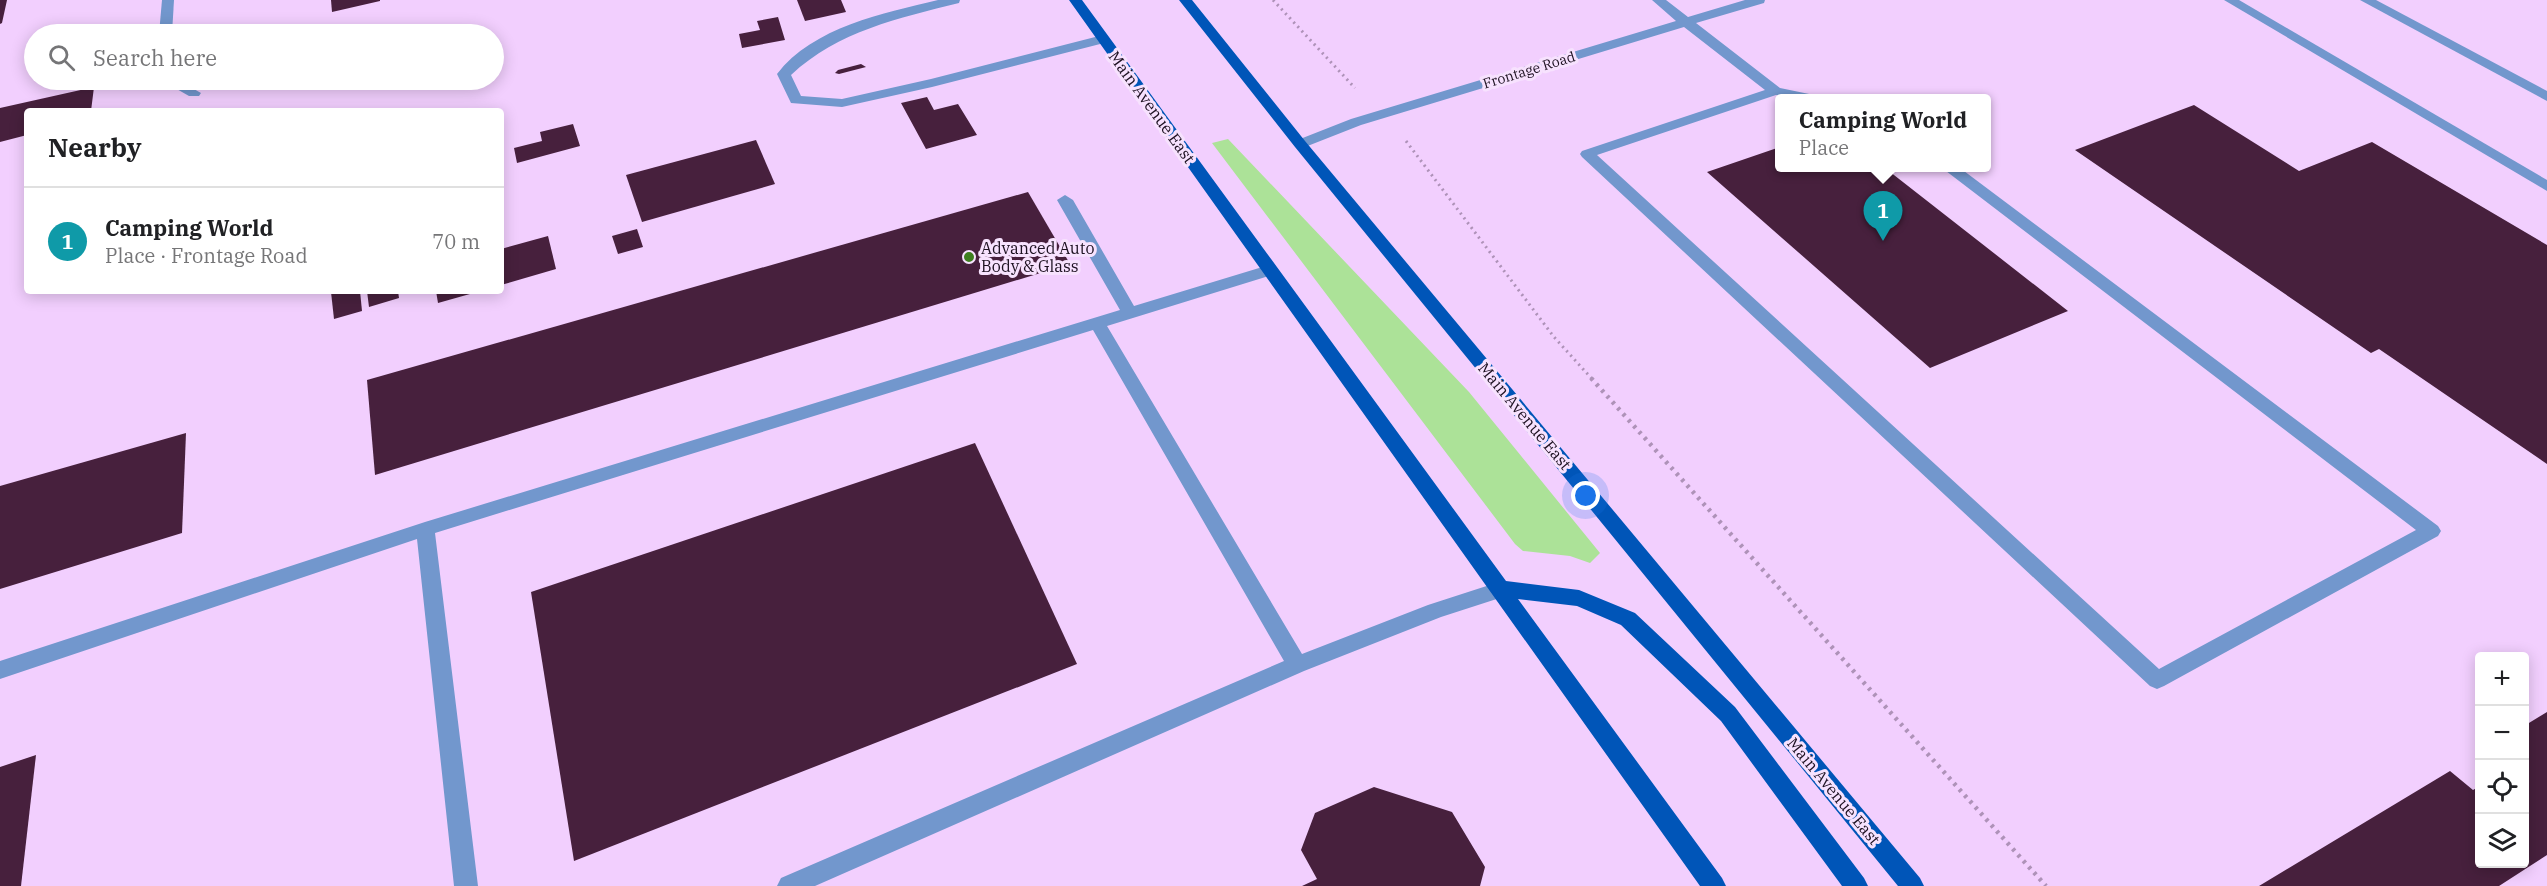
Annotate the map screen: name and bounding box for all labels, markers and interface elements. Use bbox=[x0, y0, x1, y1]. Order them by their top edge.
search box bbox=[24, 24, 504, 90]
icon: search bbox=[45, 41, 78, 74]
text: Search here bbox=[93, 43, 217, 72]
street label: Main Avenue East bbox=[1105, 47, 1200, 167]
street label: Frontage Road bbox=[1481, 47, 1578, 93]
popup bbox=[1775, 94, 1991, 172]
text: Camping World bbox=[1799, 105, 1967, 134]
text: Nearby bbox=[48, 130, 142, 164]
text: Place bbox=[1799, 134, 1849, 161]
pin: 1 bbox=[1864, 192, 1902, 241]
text: Camping World bbox=[105, 213, 273, 242]
text: 1 bbox=[62, 228, 74, 255]
text: 70 m bbox=[432, 228, 480, 255]
place label: Advanced Auto Body & Glass bbox=[981, 238, 1094, 276]
text: Place · Frontage Road bbox=[105, 242, 308, 269]
marker: Advanced Auto Body & Glass bbox=[962, 250, 976, 264]
street label: Main Avenue East bbox=[1474, 358, 1576, 474]
your location bbox=[1571, 481, 1600, 510]
map controls bbox=[2475, 652, 2529, 868]
button: + bbox=[2475, 652, 2529, 706]
button: − bbox=[2475, 706, 2529, 760]
street label: Main Avenue East bbox=[1783, 733, 1885, 849]
button: locate bbox=[2475, 760, 2529, 814]
button: layers bbox=[2475, 814, 2529, 868]

